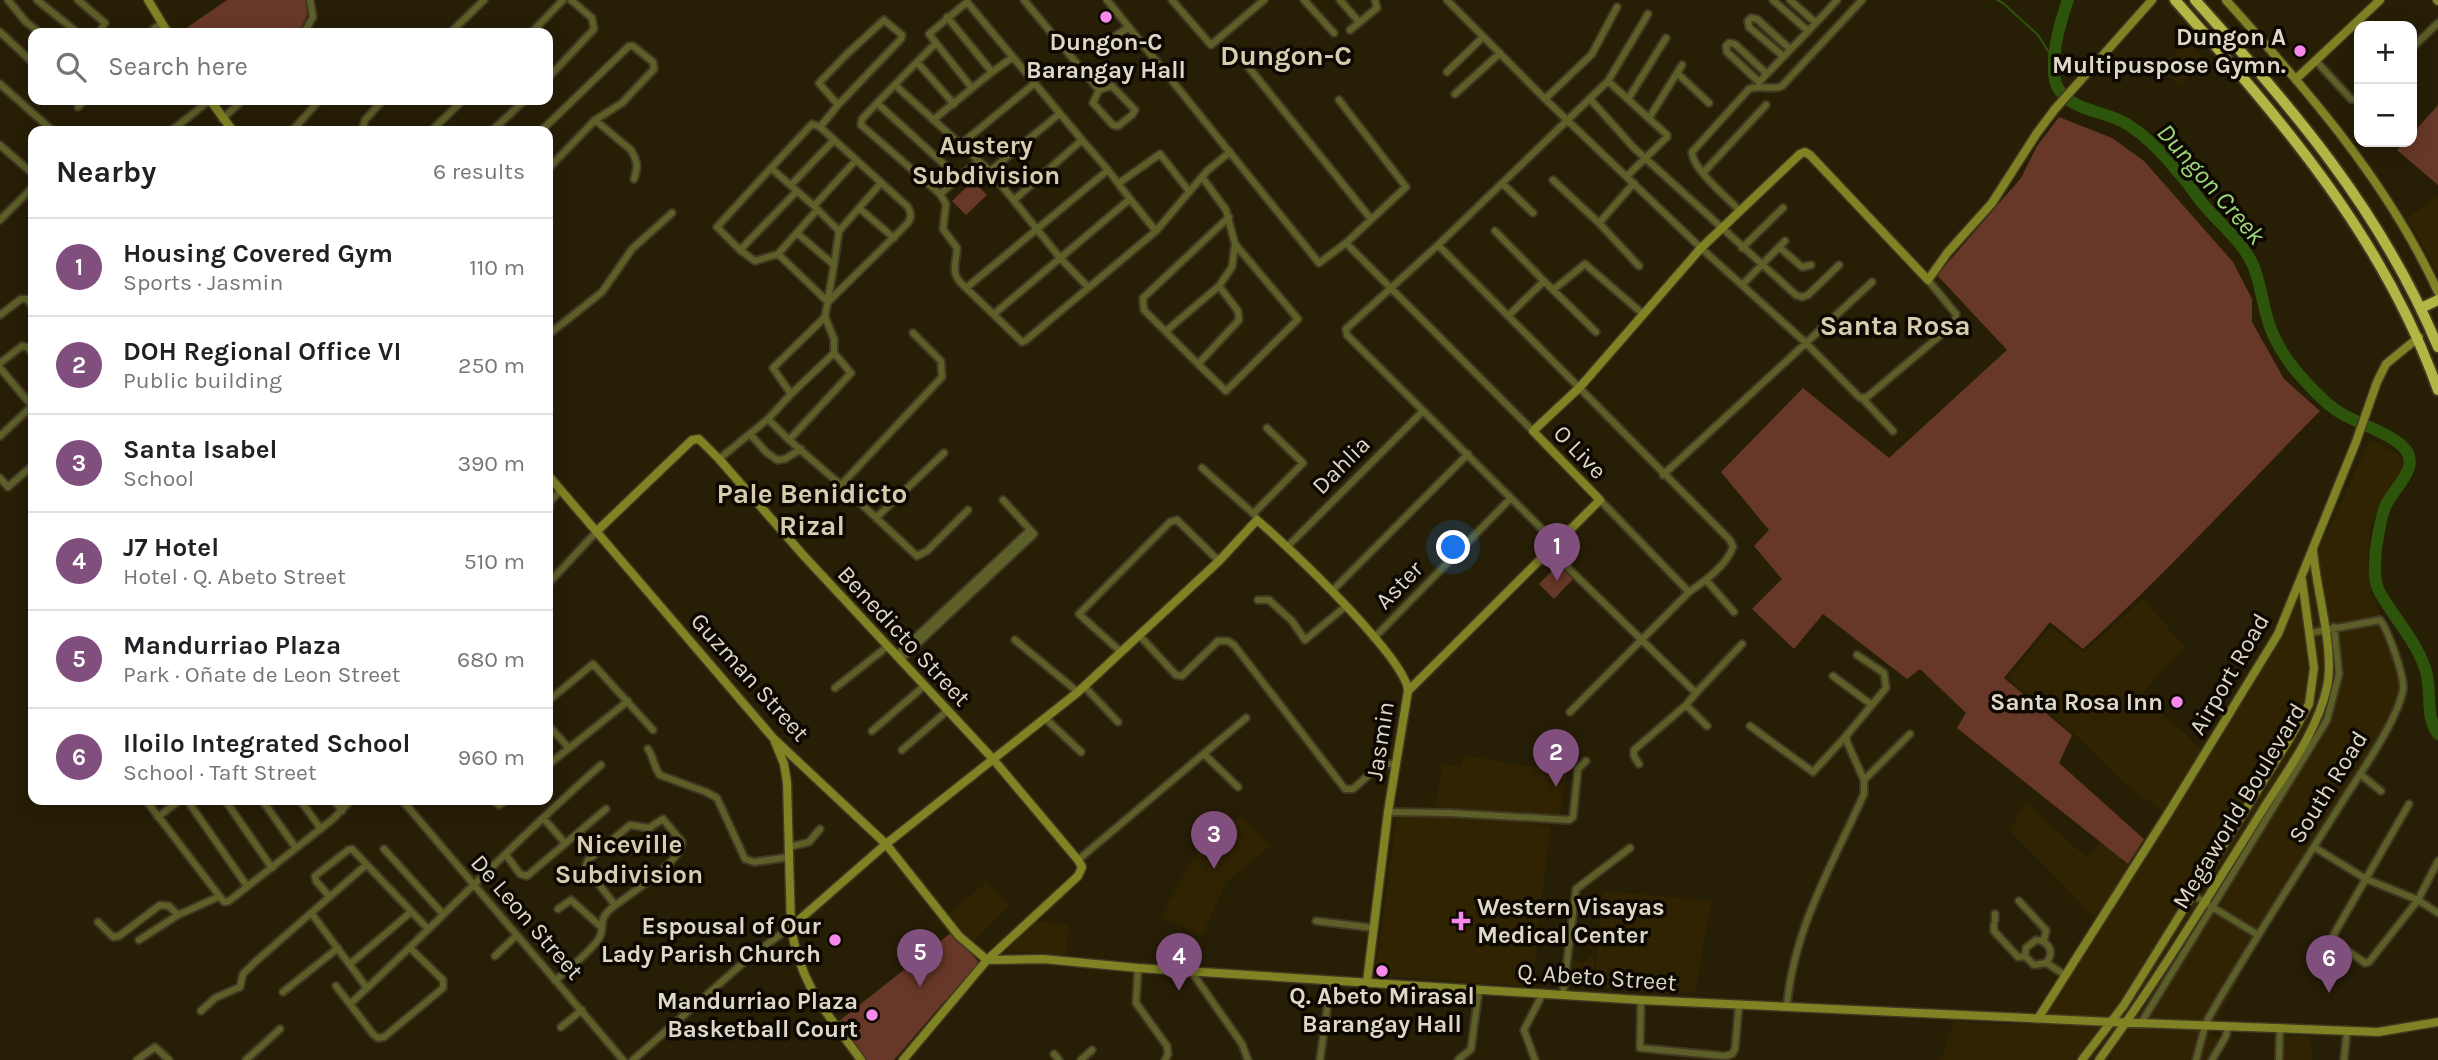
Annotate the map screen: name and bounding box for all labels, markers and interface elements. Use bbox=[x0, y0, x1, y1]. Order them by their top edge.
marker: Dungon-C Barangay Hall bbox=[1098, 9, 1114, 25]
map controls bbox=[2354, 21, 2417, 147]
button: + bbox=[2354, 21, 2417, 84]
place label: Dungon A Multipuspose Gymn. bbox=[2052, 23, 2286, 79]
search box bbox=[28, 28, 553, 105]
place label: Dungon-C Barangay Hall bbox=[1026, 28, 1186, 84]
district label: Dungon-C bbox=[1220, 39, 1352, 72]
marker: Dungon A Multipuspose Gymn. bbox=[2292, 43, 2308, 59]
icon: search bbox=[52, 48, 90, 86]
text: Search here bbox=[108, 51, 248, 82]
button: − bbox=[2354, 84, 2417, 147]
water label: Dungon Creek bbox=[2150, 117, 2272, 251]
district label: Austery Subdivision bbox=[912, 130, 1060, 191]
text: Nearby bbox=[56, 154, 156, 190]
text: 6 results bbox=[433, 158, 525, 185]
text: Housing Covered Gym bbox=[123, 238, 393, 269]
text: 1 bbox=[75, 254, 83, 281]
text: 110 m bbox=[469, 254, 525, 281]
text: Sports · Jasmin bbox=[123, 269, 283, 296]
district label: Santa Rosa bbox=[1819, 309, 1971, 342]
text: DOH Regional Office VI bbox=[123, 336, 401, 367]
text: 2 bbox=[72, 352, 86, 379]
text: 250 m bbox=[458, 352, 525, 379]
text: Public building bbox=[123, 367, 282, 394]
street label: O Live bbox=[1548, 419, 1612, 485]
street label: Dahlia bbox=[1306, 430, 1376, 500]
text: Santa Isabel bbox=[123, 434, 278, 465]
text: 3 bbox=[72, 450, 86, 477]
text: 390 m bbox=[457, 450, 525, 477]
text: School bbox=[123, 465, 194, 492]
district label: Pale Benidicto Rizal bbox=[717, 477, 907, 542]
pin: 1 bbox=[1534, 523, 1580, 581]
your location bbox=[1436, 530, 1470, 564]
text: J7 Hotel bbox=[123, 532, 219, 563]
text: 4 bbox=[72, 548, 86, 575]
text: 510 m bbox=[464, 548, 525, 575]
street label: Aster bbox=[1369, 555, 1429, 615]
street label: Benedicto Street bbox=[832, 560, 976, 712]
text: Hotel · Q. Abeto Street bbox=[123, 563, 346, 590]
street label: Guzman Street bbox=[685, 607, 815, 747]
street label: Airport Road bbox=[2183, 608, 2275, 740]
text: Mandurriao Plaza bbox=[123, 630, 341, 661]
text: 5 bbox=[72, 646, 86, 673]
text: 680 m bbox=[457, 646, 525, 673]
text: Park · Oñate de Leon Street bbox=[123, 661, 401, 688]
place label: Santa Rosa Inn bbox=[1990, 688, 2163, 716]
marker: Santa Rosa Inn bbox=[2169, 694, 2185, 710]
street label: Megaworld Boulevard bbox=[2166, 698, 2312, 914]
street label: Jasmin bbox=[1360, 699, 1400, 783]
street label: South Road bbox=[2283, 726, 2373, 848]
text: Iloilo Integrated School bbox=[123, 728, 410, 759]
pin: 2 bbox=[1533, 729, 1579, 787]
text: 6 bbox=[72, 744, 86, 771]
text: 960 m bbox=[458, 744, 525, 771]
text: School · Taft Street bbox=[123, 759, 317, 786]
pin: 3 bbox=[1191, 811, 1237, 869]
district label: Niceville Subdivision bbox=[555, 829, 703, 890]
street label: De Leon Street bbox=[465, 849, 589, 985]
place label: Western Visayas Medical Center bbox=[1477, 893, 1665, 949]
marker: Western Visayas Medical Center bbox=[1451, 911, 1471, 931]
place label: Espousal of Our Lady Parish Church bbox=[601, 912, 822, 968]
pin: 5 bbox=[897, 929, 943, 987]
marker: Espousal of Our Lady Parish Church bbox=[827, 932, 843, 948]
pin: 4 bbox=[1156, 933, 1202, 991]
pin: 6 bbox=[2306, 935, 2352, 993]
street label: Q. Abeto Street bbox=[1516, 957, 1678, 997]
marker: Q. Abeto Mirasal Barangay Hall bbox=[1374, 963, 1390, 979]
place label: Q. Abeto Mirasal Barangay Hall bbox=[1289, 982, 1475, 1038]
place label: Mandurriao Plaza Basketball Court bbox=[657, 987, 858, 1043]
marker: Mandurriao Plaza Basketball Court bbox=[864, 1007, 880, 1023]

